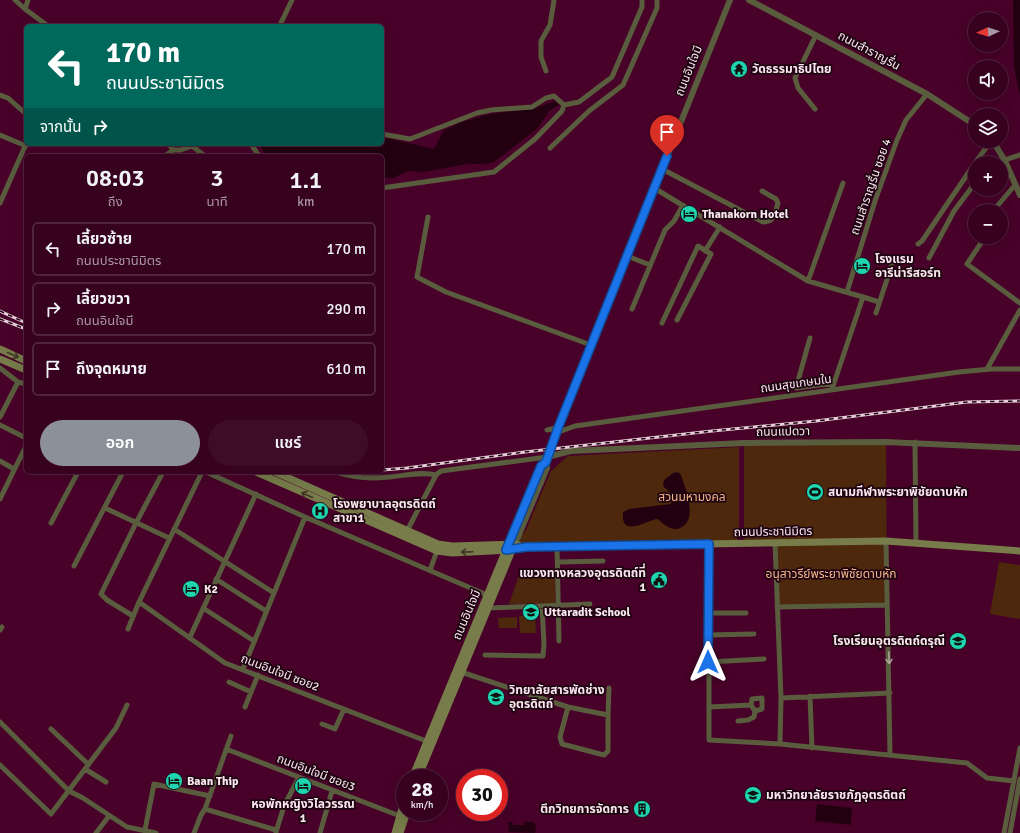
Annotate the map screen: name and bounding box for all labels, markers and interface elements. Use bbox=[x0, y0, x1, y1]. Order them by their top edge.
north arrow bbox=[968, 12, 1008, 52]
map controls bbox=[968, 12, 1008, 244]
street label: ถนนสำราญรื่น bbox=[835, 27, 904, 74]
text: 170 m bbox=[106, 36, 180, 70]
icon: left bbox=[40, 40, 92, 92]
street label: ถนนอินใจมี bbox=[672, 44, 706, 98]
temple icon: วัดธรรมาธิปไตย bbox=[729, 59, 749, 79]
button: sound bbox=[968, 60, 1008, 100]
place label: วัดธรรมาธิปไตย bbox=[752, 62, 832, 77]
text: ถนนประชานิมิตร bbox=[106, 72, 224, 94]
button: layers bbox=[968, 108, 1008, 148]
pin bbox=[650, 115, 684, 156]
icon: right bbox=[89, 116, 111, 138]
text: จากนั้น bbox=[40, 118, 81, 136]
icon: arrive bbox=[656, 121, 678, 143]
street label: ถนนสำราญรื่น ซอย 4 bbox=[846, 136, 895, 237]
button: + bbox=[968, 156, 1008, 196]
text: 08:03 bbox=[86, 163, 145, 193]
text: 3 bbox=[211, 163, 224, 193]
text: 1.1 bbox=[290, 165, 322, 195]
text: ถึง bbox=[108, 194, 123, 210]
text: นาที bbox=[206, 194, 228, 210]
text: km bbox=[297, 194, 314, 210]
hotel icon: Thanakorn Hotel bbox=[679, 204, 699, 224]
button: − bbox=[968, 204, 1008, 244]
place label: Thanakorn Hotel bbox=[702, 207, 789, 222]
text: เลี้ยวซ้าย bbox=[76, 230, 132, 248]
icon: left bbox=[42, 238, 64, 260]
text: 170 m bbox=[326, 240, 366, 258]
place label: โรงแรม อารีน่ารีสอร์ท bbox=[875, 252, 941, 281]
text: ถนนประชานิมิตร bbox=[76, 253, 161, 269]
hotel icon: โรงแรม อารีน่ารีสอร์ท bbox=[852, 256, 872, 276]
text: เลี้ยวขวา bbox=[76, 290, 130, 308]
icon: right bbox=[42, 298, 64, 320]
text: 290 m bbox=[326, 300, 366, 318]
text: ถนนอินใจมี bbox=[76, 313, 133, 329]
one-way arrow bbox=[7, 352, 19, 359]
icon: arrive bbox=[42, 358, 64, 380]
text: ถึงจุดหมาย bbox=[76, 360, 147, 378]
text: 610 m bbox=[326, 360, 366, 378]
street label: ถนนสุขเกษมใน bbox=[759, 372, 833, 396]
button: ออก bbox=[40, 420, 200, 466]
button: แชร์ bbox=[208, 420, 368, 466]
street label: ถนนแปดวา bbox=[756, 424, 810, 440]
sports icon: สนามกีฬาพระยาพิชัยดาบหัก bbox=[805, 482, 825, 502]
place label: สนามกีฬาพระยาพิชัยดาบหัก bbox=[828, 485, 968, 500]
one-way arrow bbox=[301, 490, 313, 498]
park label: สวนมหามงคล bbox=[658, 490, 726, 505]
place label: โรงพยาบาลอุตรดิตถ์ สาขา1 bbox=[333, 497, 436, 526]
hospital icon: โรงพยาบาลอุตรดิตถ์ สาขา1 bbox=[310, 501, 330, 521]
street label: ถนนประชานิมิตร bbox=[733, 524, 813, 540]
one-way arrow bbox=[461, 548, 474, 556]
place label: แขวงทางหลวงอุตรดิตถ์ที่ 1 bbox=[519, 563, 647, 595]
park label: อนุสาวรีย์พระยาพิชัยดาบหัก bbox=[766, 567, 896, 582]
public building icon: แขวงทางหลวงอุตรดิตถ์ที่ 1 bbox=[649, 570, 669, 590]
hotel icon: K2 bbox=[181, 579, 201, 599]
place label: K2 bbox=[204, 582, 218, 597]
street label: ถนนอินใจมี bbox=[450, 588, 484, 642]
school or university icon: Uttaradit School bbox=[521, 602, 541, 622]
place label: Uttaradit School bbox=[544, 605, 631, 620]
school or university icon: โรงเรียนอุตรดิตถ์ดรุณี bbox=[948, 631, 968, 651]
place label: โรงเรียนอุตรดิตถ์ดรุณี bbox=[833, 634, 945, 649]
position arrow bbox=[687, 641, 729, 683]
street label: ถนนอินใจมี ซอย2 bbox=[239, 651, 321, 695]
one-way arrow bbox=[885, 651, 893, 664]
place label: วิทยาลัยสารพัดช่าง อุตรดิตถ์ bbox=[508, 683, 605, 712]
school or university icon: วิทยาลัยสารพัดช่าง อุตรดิตถ์ bbox=[486, 687, 506, 707]
street label: ถนนอินใจมี ซอย3 bbox=[275, 751, 357, 795]
speed limit sign: 30 bbox=[456, 769, 508, 821]
hotel icon: Baan Thip bbox=[164, 771, 184, 791]
place label: Baan Thip bbox=[187, 774, 239, 789]
hotel icon: หอพักหญิงวิไลวรรณ 1 bbox=[293, 776, 313, 796]
text: 28 bbox=[411, 777, 433, 802]
school or university icon: มหาวิทยาลัยราชภัฏอุตรดิตถ์ bbox=[743, 785, 763, 805]
place label: มหาวิทยาลัยราชภัฏอุตรดิตถ์ bbox=[766, 788, 906, 803]
place label: หอพักหญิงวิไลวรรณ 1 bbox=[251, 797, 355, 826]
text: km/h bbox=[411, 799, 433, 811]
building icon: ตึกวิทยการจัดการ bbox=[632, 799, 652, 819]
place label: ตึกวิทยการจัดการ bbox=[540, 802, 629, 817]

